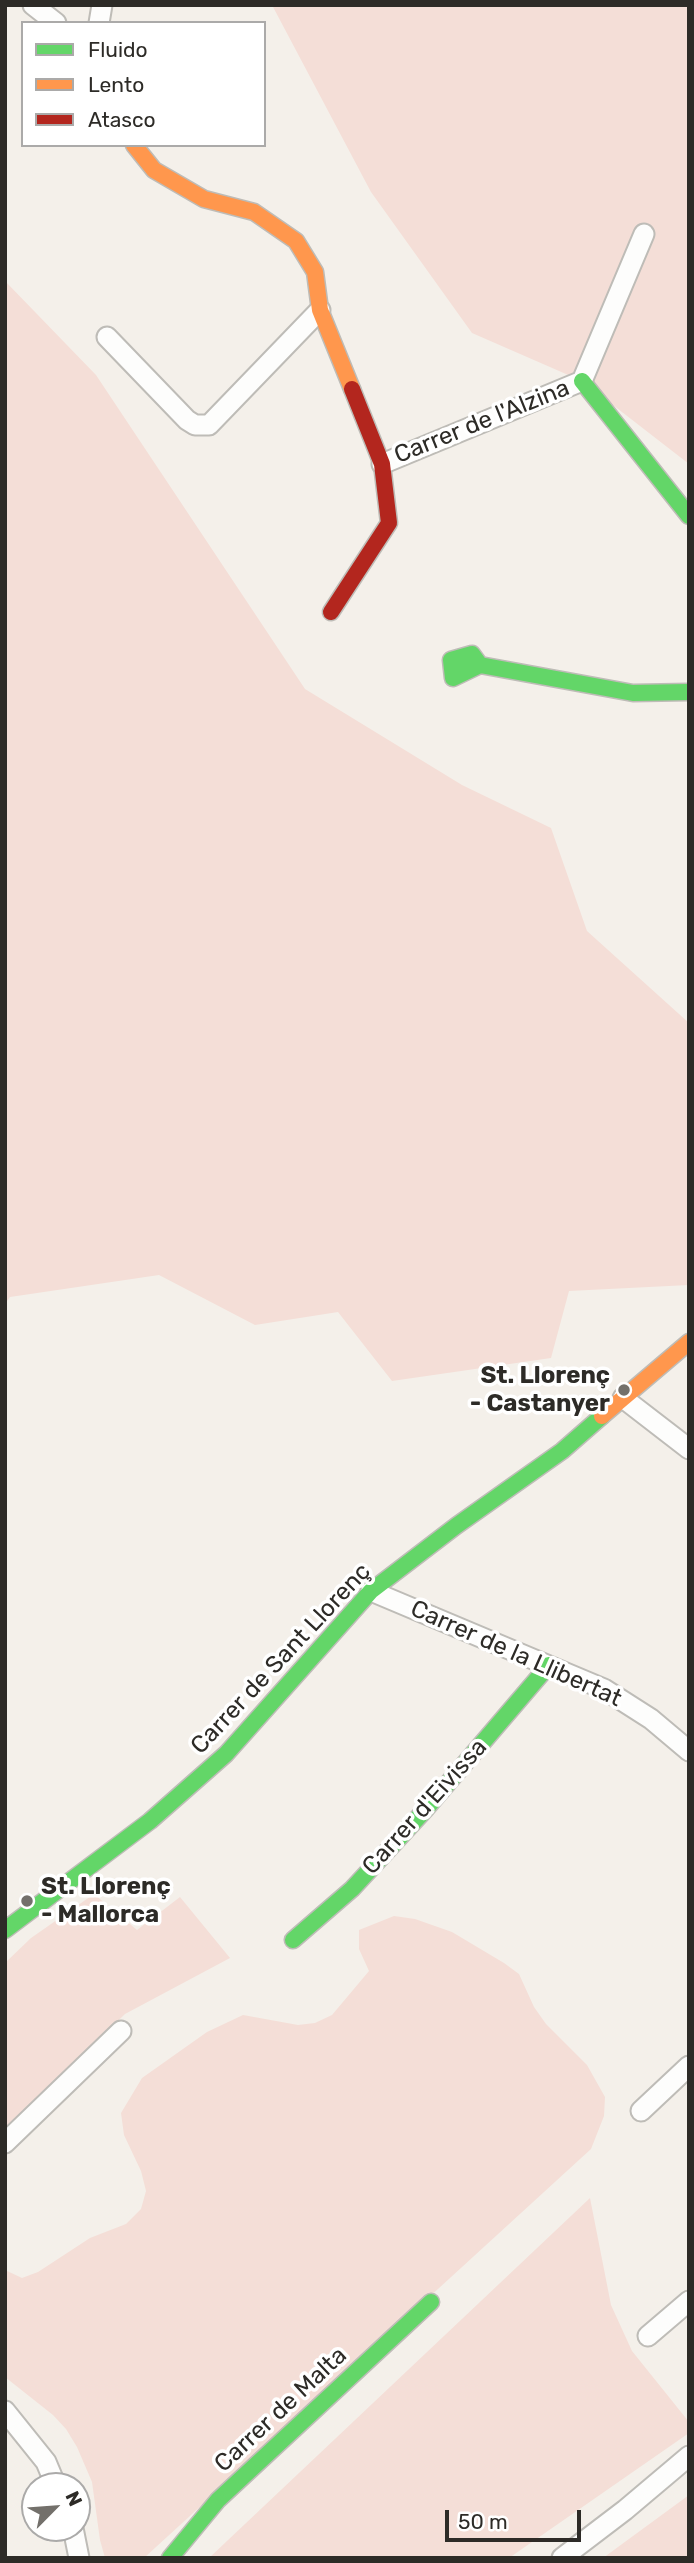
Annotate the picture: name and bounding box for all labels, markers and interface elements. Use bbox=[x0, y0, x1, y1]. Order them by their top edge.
legend bbox=[21, 21, 266, 147]
text: Fluido bbox=[88, 37, 148, 62]
text: Lento bbox=[88, 72, 144, 97]
text: Atasco bbox=[88, 107, 156, 132]
street label: Carrer de l'Alzina bbox=[390, 374, 574, 470]
place label: St. Llorenç - Castanyer bbox=[470, 1362, 610, 1418]
marker: St. Llorenç - Castanyer bbox=[616, 1382, 632, 1398]
street label: Carrer de Sant Llorenç bbox=[185, 1558, 377, 1760]
street label: Carrer de la Llibertat bbox=[406, 1594, 626, 1714]
street label: Carrer d'Eivissa bbox=[357, 1733, 493, 1881]
place label: St. Llorenç - Mallorca bbox=[41, 1873, 171, 1929]
marker: St. Llorenç - Mallorca bbox=[19, 1893, 35, 1909]
street label: Carrer de Malta bbox=[209, 2341, 353, 2479]
north arrow bbox=[21, 2472, 91, 2542]
text: N bbox=[60, 2488, 87, 2510]
scale bar bbox=[449, 2496, 586, 2540]
text: 50 m bbox=[458, 2509, 508, 2534]

